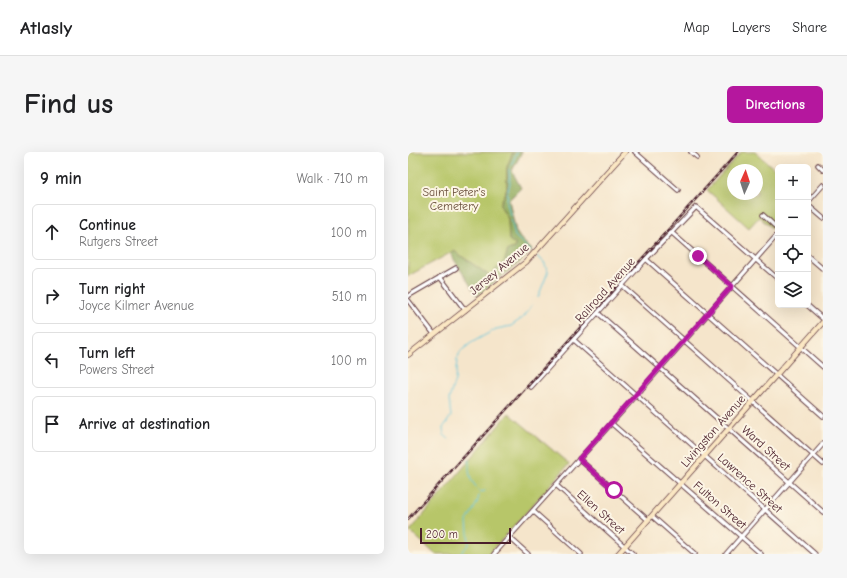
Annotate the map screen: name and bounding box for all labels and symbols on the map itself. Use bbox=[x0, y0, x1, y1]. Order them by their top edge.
north arrow bbox=[727, 164, 763, 200]
park label: Saint Peter's Cemetery bbox=[422, 185, 486, 213]
street label: Jersey Avenue bbox=[466, 240, 532, 298]
route end bbox=[689, 247, 707, 265]
street label: Railroad Avenue bbox=[572, 255, 638, 325]
street label: Livingston Avenue bbox=[678, 392, 748, 470]
street label: Ward Street bbox=[739, 423, 794, 474]
street label: Lawrence Street bbox=[715, 450, 786, 516]
street label: Fulton Street bbox=[691, 478, 750, 532]
route start bbox=[605, 481, 623, 499]
street label: Ellen Street bbox=[574, 487, 628, 537]
scale bar bbox=[420, 526, 511, 545]

